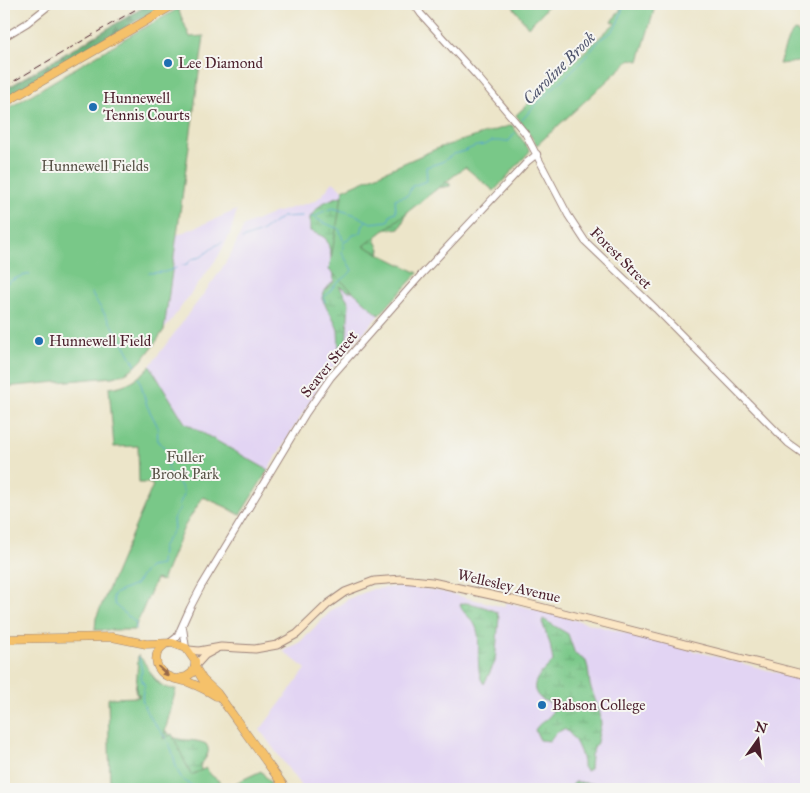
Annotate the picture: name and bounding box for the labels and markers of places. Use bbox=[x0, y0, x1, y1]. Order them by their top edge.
place label: Lee Diamond bbox=[178, 54, 263, 72]
marker: Lee Diamond bbox=[162, 57, 174, 69]
place label: Hunnewell Tennis Courts bbox=[103, 89, 190, 124]
marker: Hunnewell Tennis Courts bbox=[87, 101, 99, 113]
place label: Hunnewell Field bbox=[49, 332, 152, 350]
marker: Hunnewell Field bbox=[33, 335, 45, 347]
place label: Babson College bbox=[552, 696, 645, 714]
marker: Babson College bbox=[536, 699, 548, 711]

